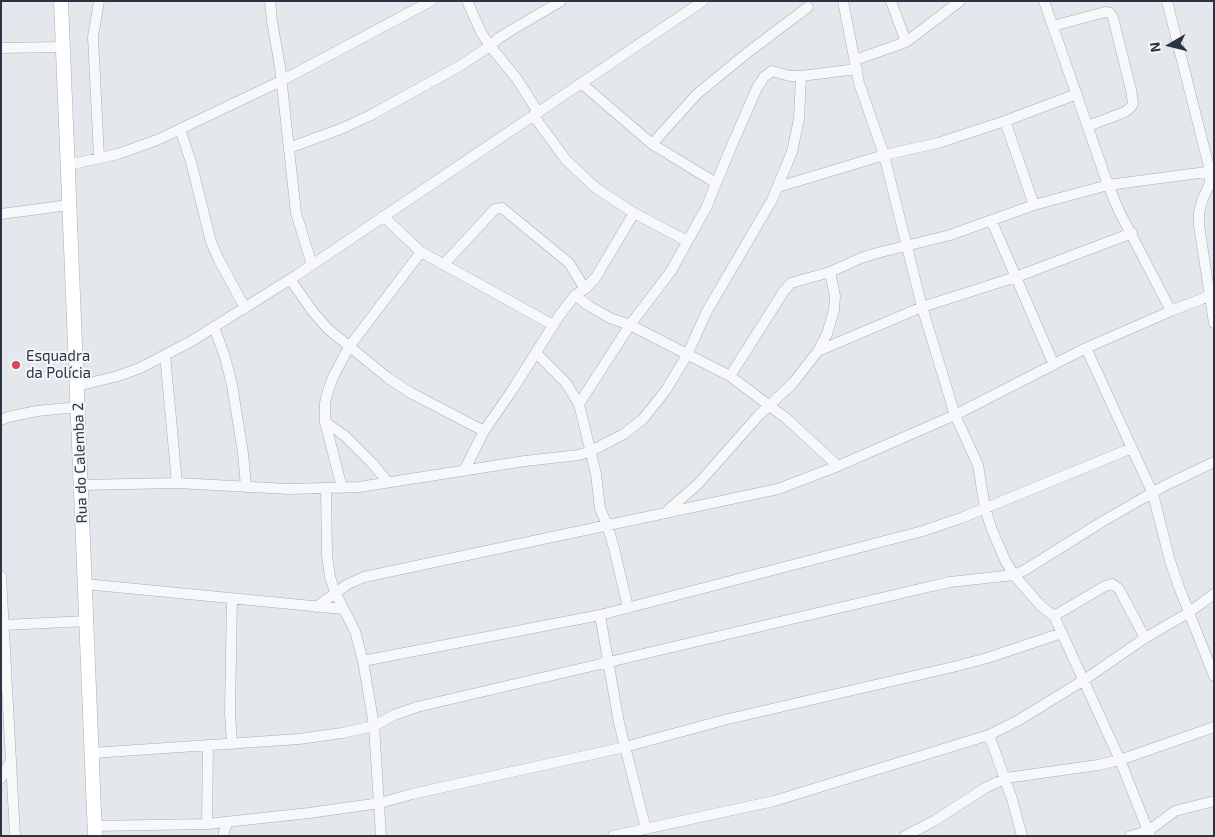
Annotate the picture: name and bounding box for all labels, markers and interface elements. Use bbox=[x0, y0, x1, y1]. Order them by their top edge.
north arrow bbox=[1145, 20, 1195, 70]
text: N bbox=[1146, 41, 1164, 53]
place label: Esquadra da Polícia bbox=[26, 347, 91, 382]
marker: Esquadra da Polícia bbox=[10, 359, 22, 371]
street label: Rua do Calemba 2 bbox=[69, 402, 91, 524]

